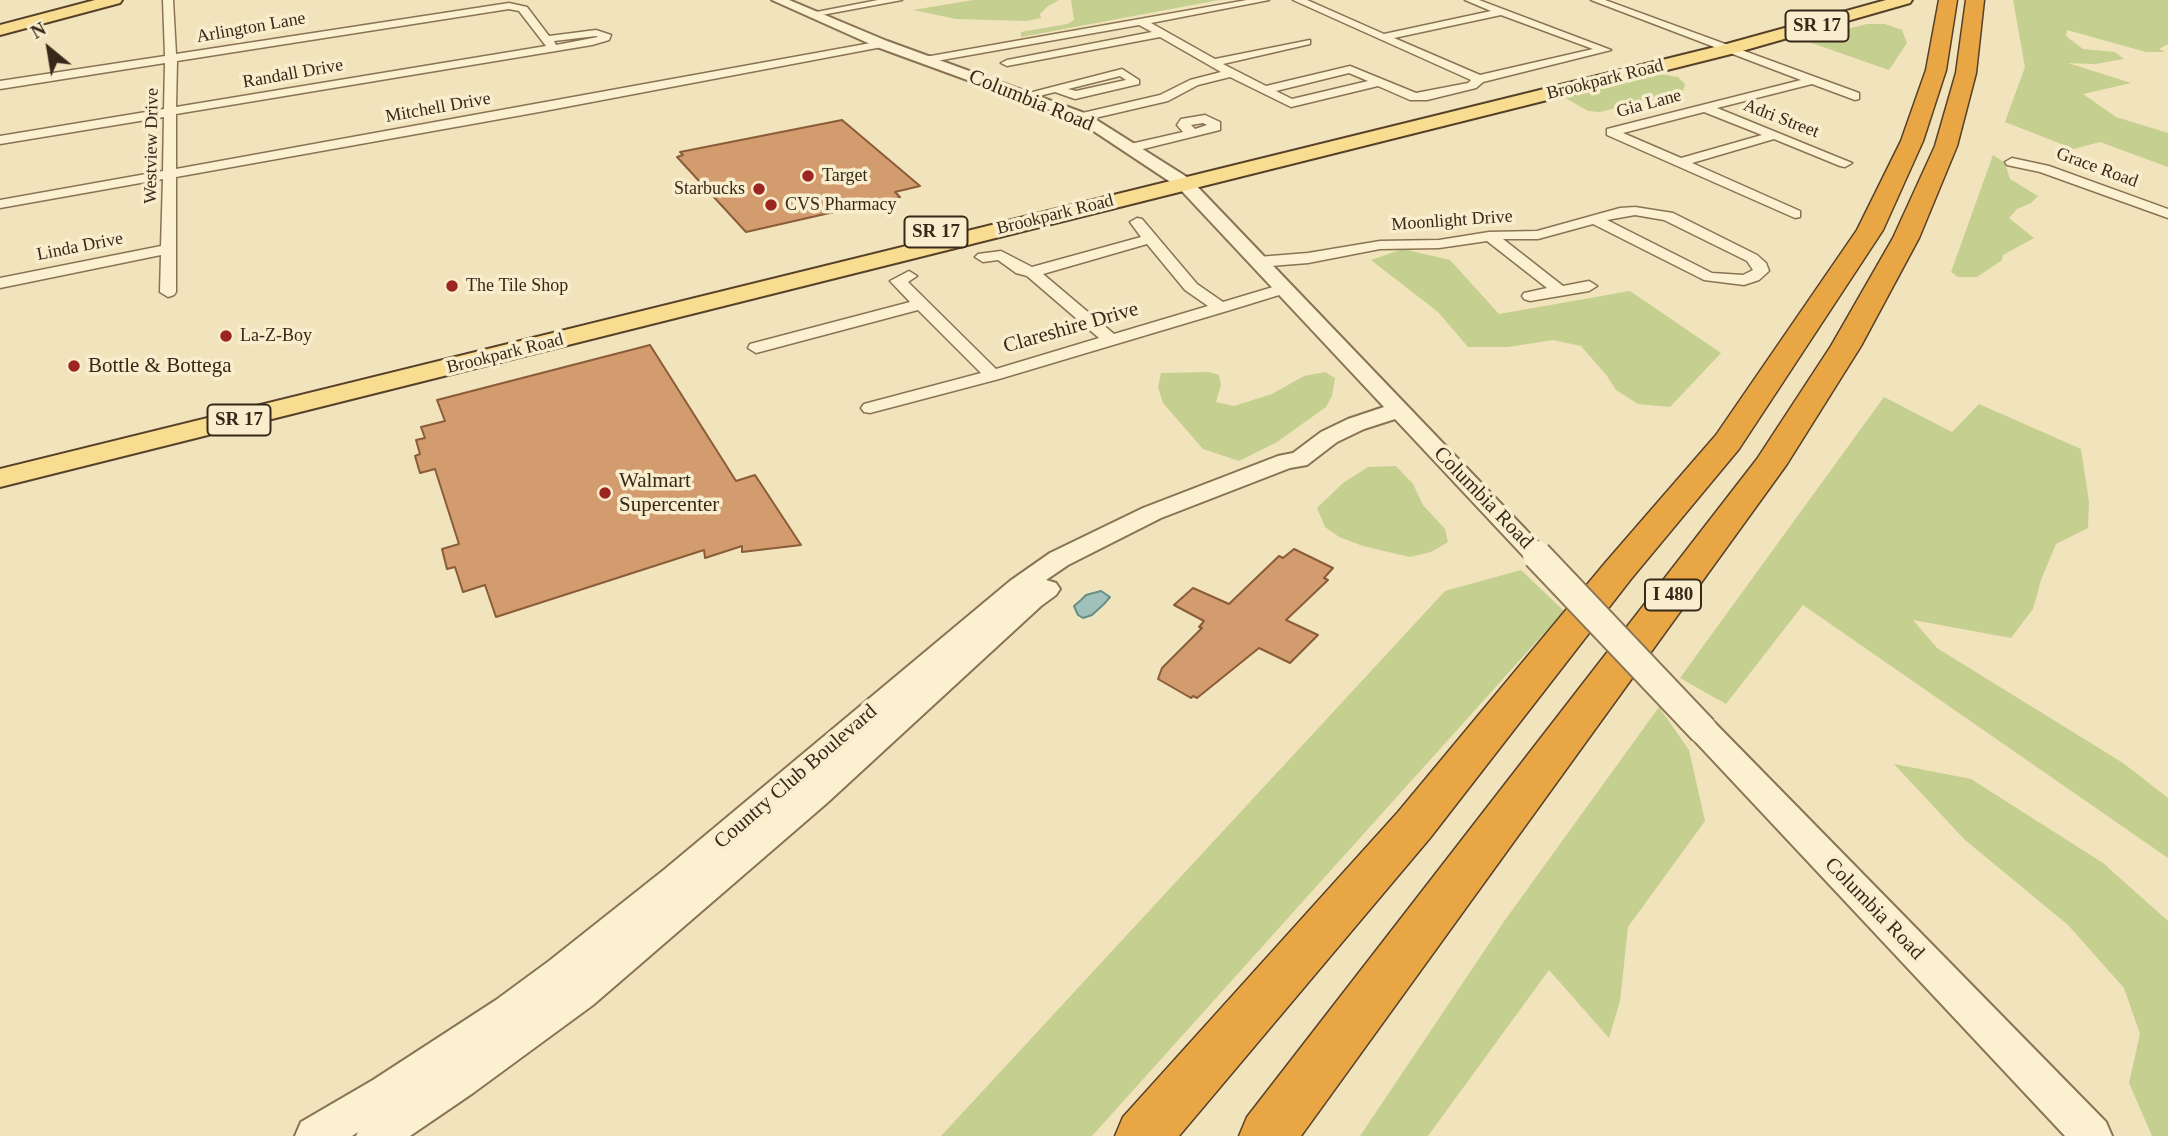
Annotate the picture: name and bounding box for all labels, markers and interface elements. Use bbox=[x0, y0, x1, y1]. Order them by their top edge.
street label: Arlington Lane bbox=[195, 8, 307, 48]
road number: SR 17 bbox=[1786, 10, 1848, 42]
north arrow bbox=[14, 14, 84, 84]
text: N bbox=[27, 18, 49, 43]
street label: Randall Drive bbox=[241, 55, 345, 93]
street label: Brookpark Road bbox=[1544, 55, 1666, 105]
street label: Columbia Road bbox=[965, 65, 1097, 137]
street label: Gia Lane bbox=[1614, 85, 1684, 123]
street label: Westview Drive bbox=[140, 88, 164, 204]
street label: Mitchell Drive bbox=[384, 88, 492, 128]
street label: Adri Street bbox=[1740, 95, 1822, 143]
street label: Grace Road bbox=[2053, 143, 2141, 193]
place label: Target bbox=[822, 165, 867, 187]
marker: Target bbox=[800, 168, 816, 184]
place label: Starbucks bbox=[674, 178, 745, 200]
marker: Starbucks bbox=[751, 181, 767, 197]
street label: Brookpark Road bbox=[994, 190, 1116, 240]
place label: CVS Pharmacy bbox=[785, 194, 896, 216]
marker: CVS Pharmacy bbox=[763, 197, 779, 213]
street label: Moonlight Drive bbox=[1391, 206, 1513, 236]
road number: SR 17 bbox=[904, 216, 968, 248]
street label: Linda Drive bbox=[35, 228, 125, 266]
place label: The Tile Shop bbox=[466, 275, 568, 297]
marker: The Tile Shop bbox=[444, 278, 460, 294]
street label: Clareshire Drive bbox=[1001, 297, 1141, 359]
place label: La-Z-Boy bbox=[240, 325, 312, 347]
marker: La-Z-Boy bbox=[218, 328, 234, 344]
street label: Brookpark Road bbox=[444, 329, 566, 379]
place label: Bottle & Bottega bbox=[88, 353, 231, 379]
marker: Bottle & Bottega bbox=[66, 358, 82, 374]
road number: SR 17 bbox=[208, 404, 270, 436]
street label: Columbia Road bbox=[1428, 442, 1538, 554]
place label: Walmart Supercenter bbox=[619, 468, 719, 518]
marker: Walmart Supercenter bbox=[597, 485, 613, 501]
road number: I 480 bbox=[1645, 580, 1701, 610]
street label: Country Club Boulevard bbox=[709, 699, 883, 855]
street label: Columbia Road bbox=[1819, 853, 1929, 965]

